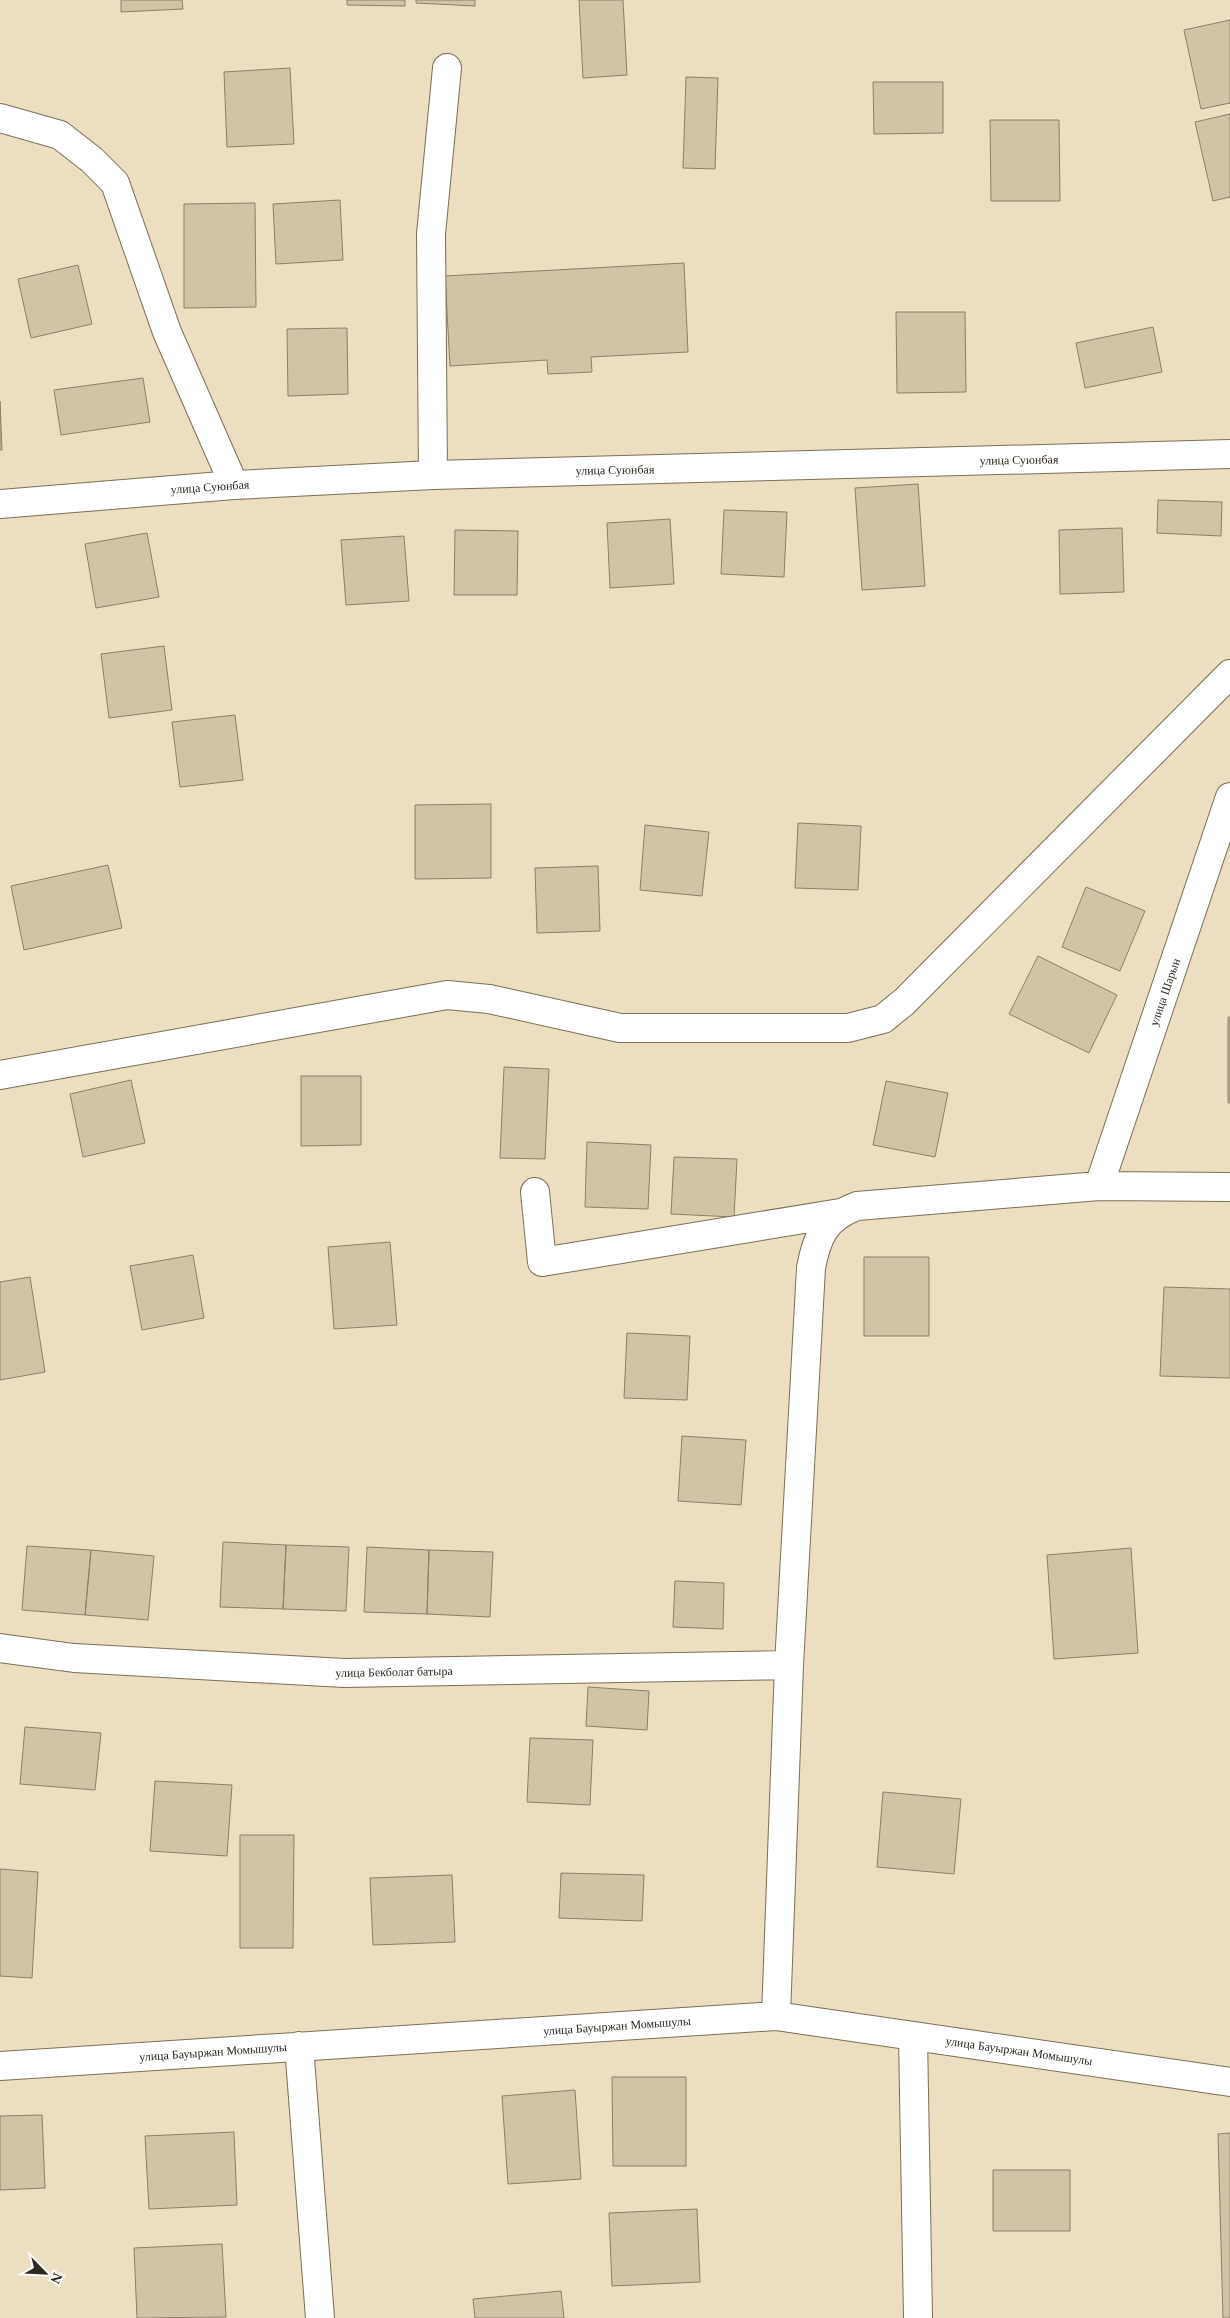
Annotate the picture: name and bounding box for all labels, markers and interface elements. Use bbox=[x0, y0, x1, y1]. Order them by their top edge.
street label: улица Суюнбая bbox=[980, 452, 1059, 468]
street label: улица Суюнбая bbox=[576, 462, 655, 478]
street label: улица Суюнбая bbox=[170, 477, 250, 497]
street label: улица Шарын bbox=[1147, 956, 1183, 1028]
street label: улица Бекболат батыра bbox=[335, 1664, 453, 1680]
street label: улица Бауыржан Момышулы bbox=[543, 2014, 691, 2038]
street label: улица Бауыржан Момышулы bbox=[945, 2034, 1093, 2068]
street label: улица Бауыржан Момышулы bbox=[139, 2040, 287, 2064]
north arrow bbox=[20, 2248, 70, 2298]
text: N bbox=[48, 2270, 65, 2286]

